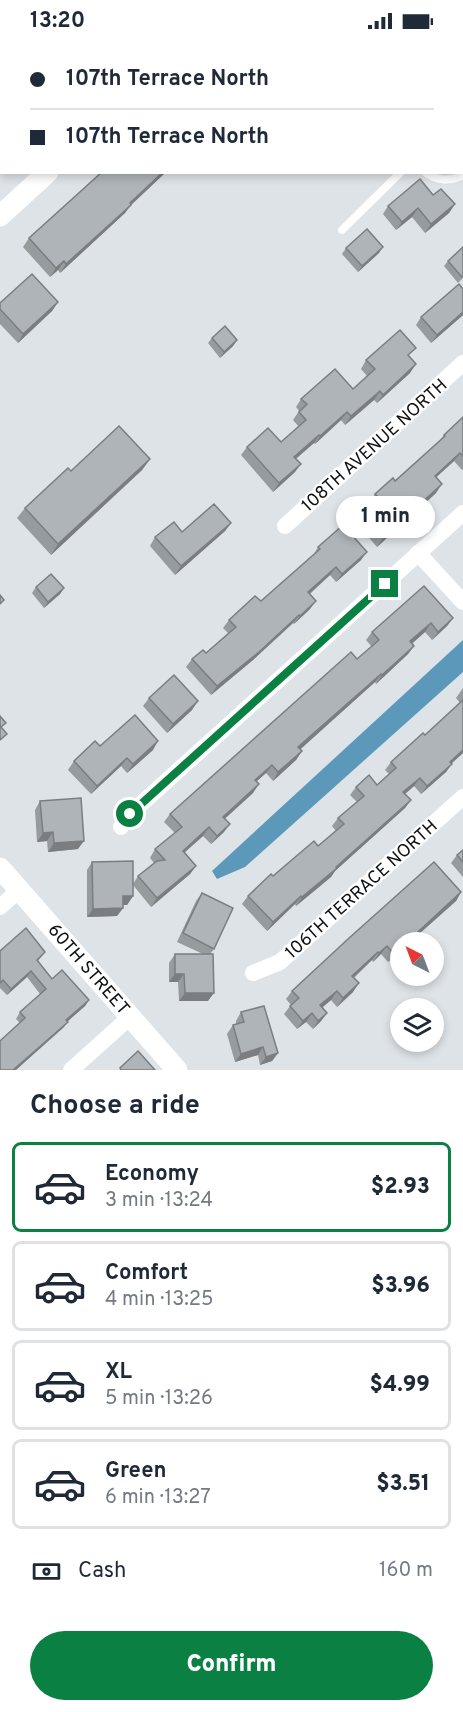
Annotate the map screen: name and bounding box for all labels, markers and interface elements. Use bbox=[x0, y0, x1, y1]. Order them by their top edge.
text: 13:20 bbox=[30, 8, 85, 35]
text: 107th Terrace North bbox=[66, 66, 269, 93]
text: 107th Terrace North bbox=[66, 124, 269, 151]
street label: 108TH AVENUE NORTH bbox=[297, 375, 453, 518]
callout: 1 min bbox=[336, 497, 434, 539]
text: 1 min bbox=[361, 504, 410, 530]
route end bbox=[371, 570, 398, 597]
route start bbox=[116, 800, 143, 827]
street label: 106TH TERRACE NORTH bbox=[281, 815, 443, 965]
street label: 60TH STREET bbox=[42, 920, 134, 1020]
north arrow bbox=[390, 932, 444, 986]
map controls bbox=[390, 932, 444, 1052]
button: layers bbox=[390, 998, 444, 1052]
text: Choose a ride bbox=[30, 1089, 200, 1123]
icon: car bbox=[33, 1160, 87, 1214]
text: Economy bbox=[105, 1161, 199, 1188]
text: $2.93 bbox=[371, 1174, 430, 1201]
text: 3 min · 13:24 bbox=[105, 1188, 213, 1214]
icon: car bbox=[33, 1259, 87, 1313]
text: Comfort bbox=[105, 1260, 188, 1287]
text: $3.96 bbox=[371, 1273, 430, 1300]
text: 4 min · 13:25 bbox=[105, 1287, 213, 1313]
icon: car bbox=[33, 1358, 87, 1412]
text: XL bbox=[105, 1359, 132, 1386]
text: $4.99 bbox=[370, 1372, 430, 1399]
text: 5 min · 13:26 bbox=[105, 1386, 213, 1412]
icon: car bbox=[33, 1457, 87, 1511]
text: Green bbox=[105, 1458, 167, 1485]
text: $3.51 bbox=[376, 1471, 430, 1498]
text: 6 min · 13:27 bbox=[105, 1485, 211, 1511]
icon: cash bbox=[30, 1555, 63, 1588]
text: Cash bbox=[78, 1558, 127, 1585]
text: 160 m bbox=[379, 1558, 433, 1584]
button: Confirm bbox=[30, 1631, 433, 1700]

